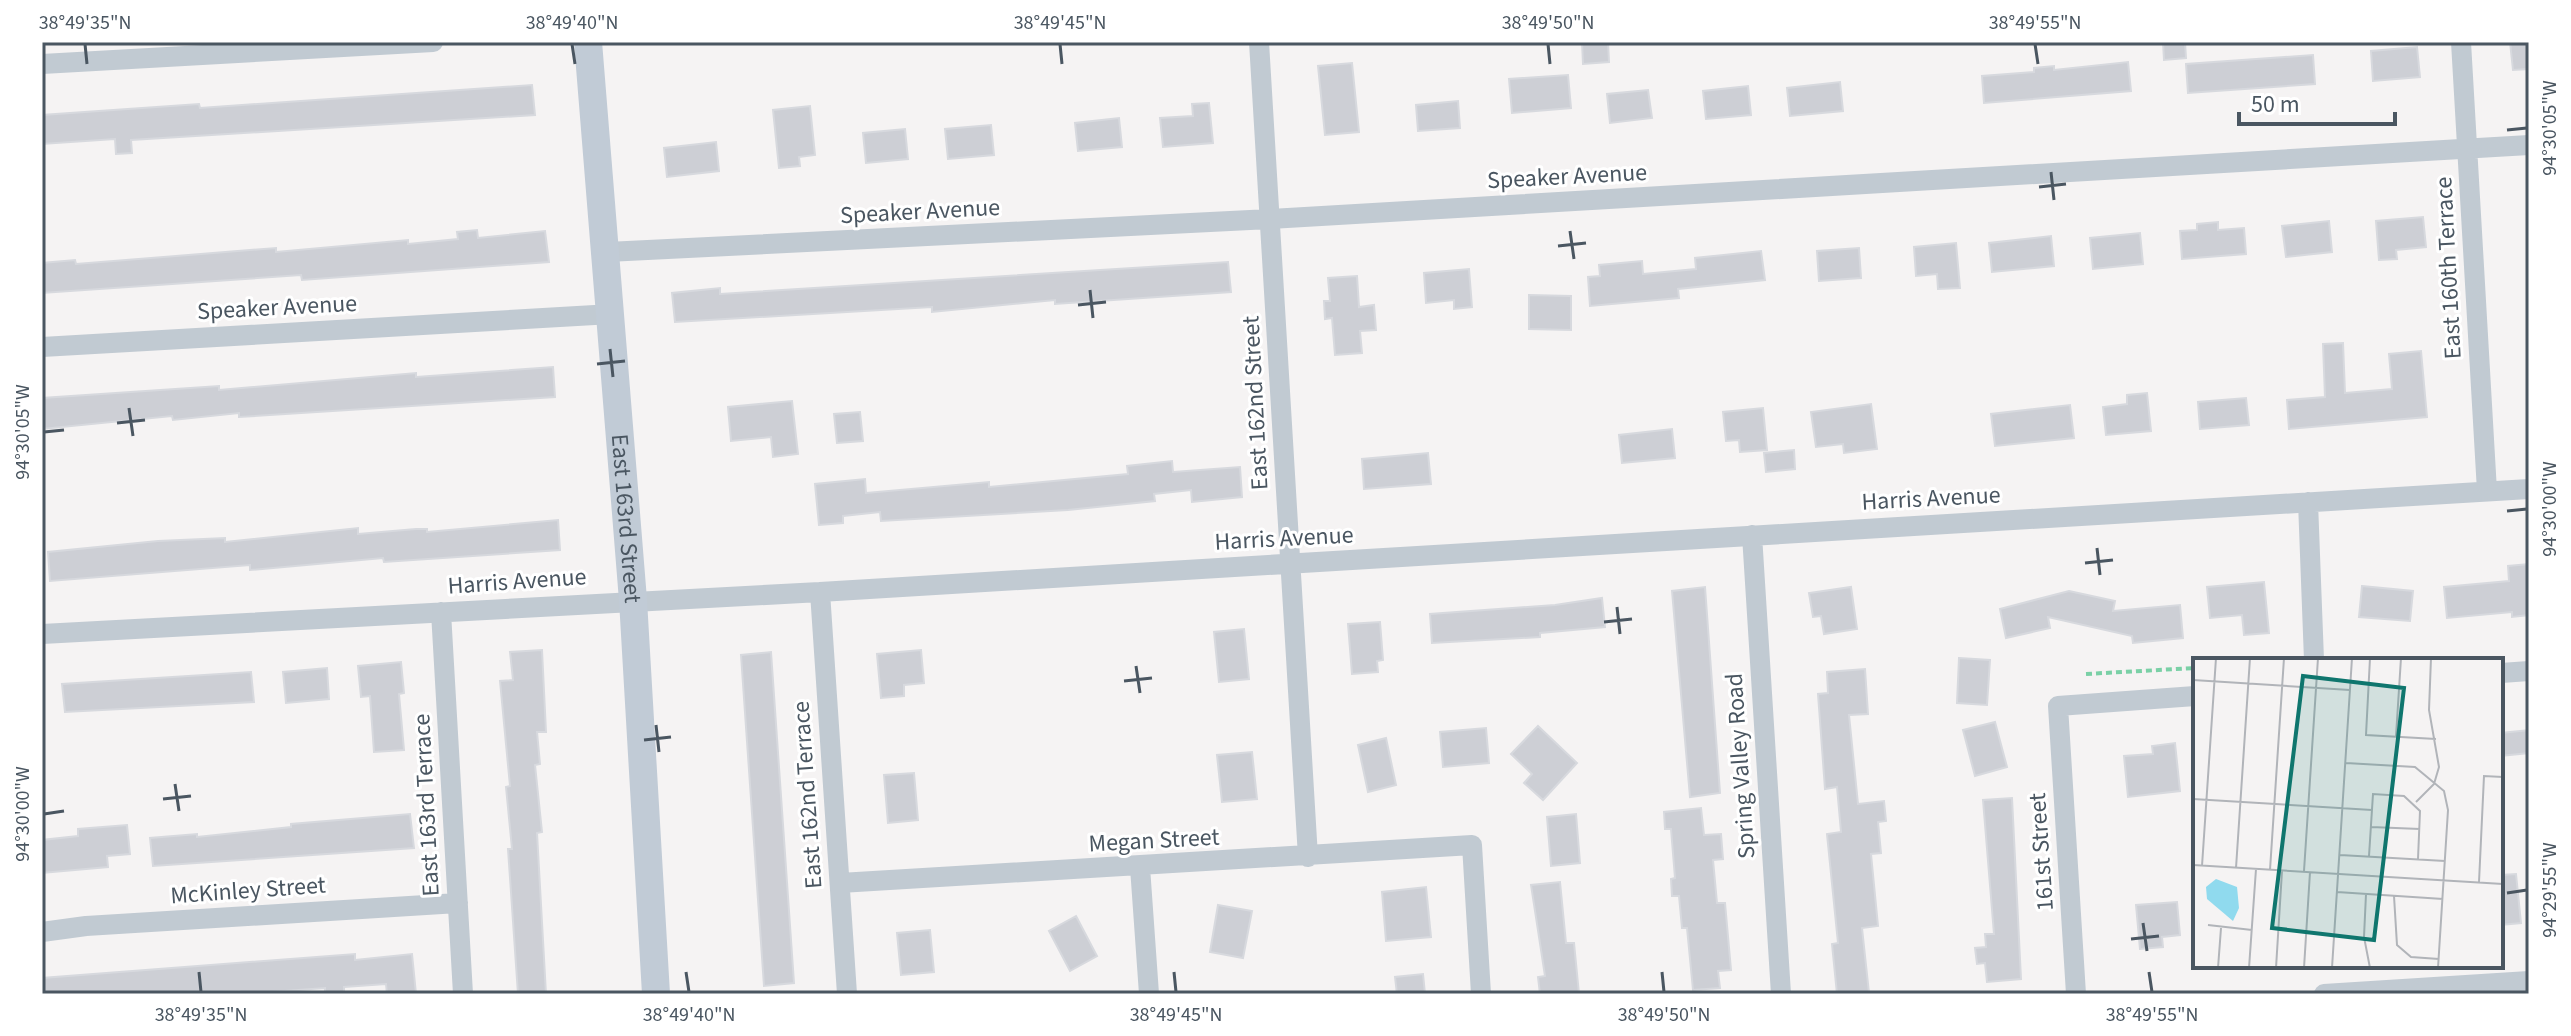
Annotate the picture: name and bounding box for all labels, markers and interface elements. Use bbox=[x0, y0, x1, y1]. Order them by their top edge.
text: 38°49'35"N bbox=[39, 9, 131, 37]
text: 38°49'40"N bbox=[526, 9, 618, 37]
text: 38°49'45"N bbox=[1014, 9, 1106, 37]
text: 38°49'50"N bbox=[1502, 9, 1594, 37]
text: 38°49'55"N bbox=[1989, 9, 2081, 37]
scale bar bbox=[2239, 76, 2395, 126]
text: 94°30'05"W bbox=[2536, 80, 2564, 176]
text: 50 m bbox=[2251, 87, 2300, 122]
street label: Speaker Avenue bbox=[1486, 155, 1648, 198]
street label: East 160th Terrace bbox=[2426, 176, 2471, 360]
street label: Speaker Avenue bbox=[839, 190, 1001, 233]
street label: Speaker Avenue bbox=[196, 286, 358, 329]
street label: East 162nd Street bbox=[1233, 315, 1278, 491]
text: 94°30'05"W bbox=[9, 384, 37, 480]
street label: East 163rd Street bbox=[602, 433, 650, 604]
text: 94°30'00"W bbox=[2536, 461, 2564, 557]
street label: Harris Avenue bbox=[1861, 477, 2001, 520]
street label: Harris Avenue bbox=[1214, 517, 1354, 560]
street label: Harris Avenue bbox=[446, 559, 588, 604]
inset map bbox=[2193, 658, 2503, 968]
street label: Spring Valley Road bbox=[1717, 672, 1764, 860]
street label: East 162nd Terrace bbox=[783, 700, 832, 890]
street label: East 163rd Terrace bbox=[404, 713, 449, 897]
text: 94°30'00"W bbox=[9, 766, 37, 862]
street label: 161st Street bbox=[2020, 792, 2063, 912]
street label: Megan Street bbox=[1088, 820, 1220, 861]
text: 94°29'55"W bbox=[2536, 842, 2564, 938]
street label: McKinley Street bbox=[169, 868, 327, 913]
text: 38°49'35"N bbox=[155, 1001, 247, 1029]
text: 38°49'40"N bbox=[643, 1001, 735, 1029]
text: 38°49'45"N bbox=[1130, 1001, 1222, 1029]
text: 38°49'50"N bbox=[1618, 1001, 1710, 1029]
text: 38°49'55"N bbox=[2106, 1001, 2198, 1029]

